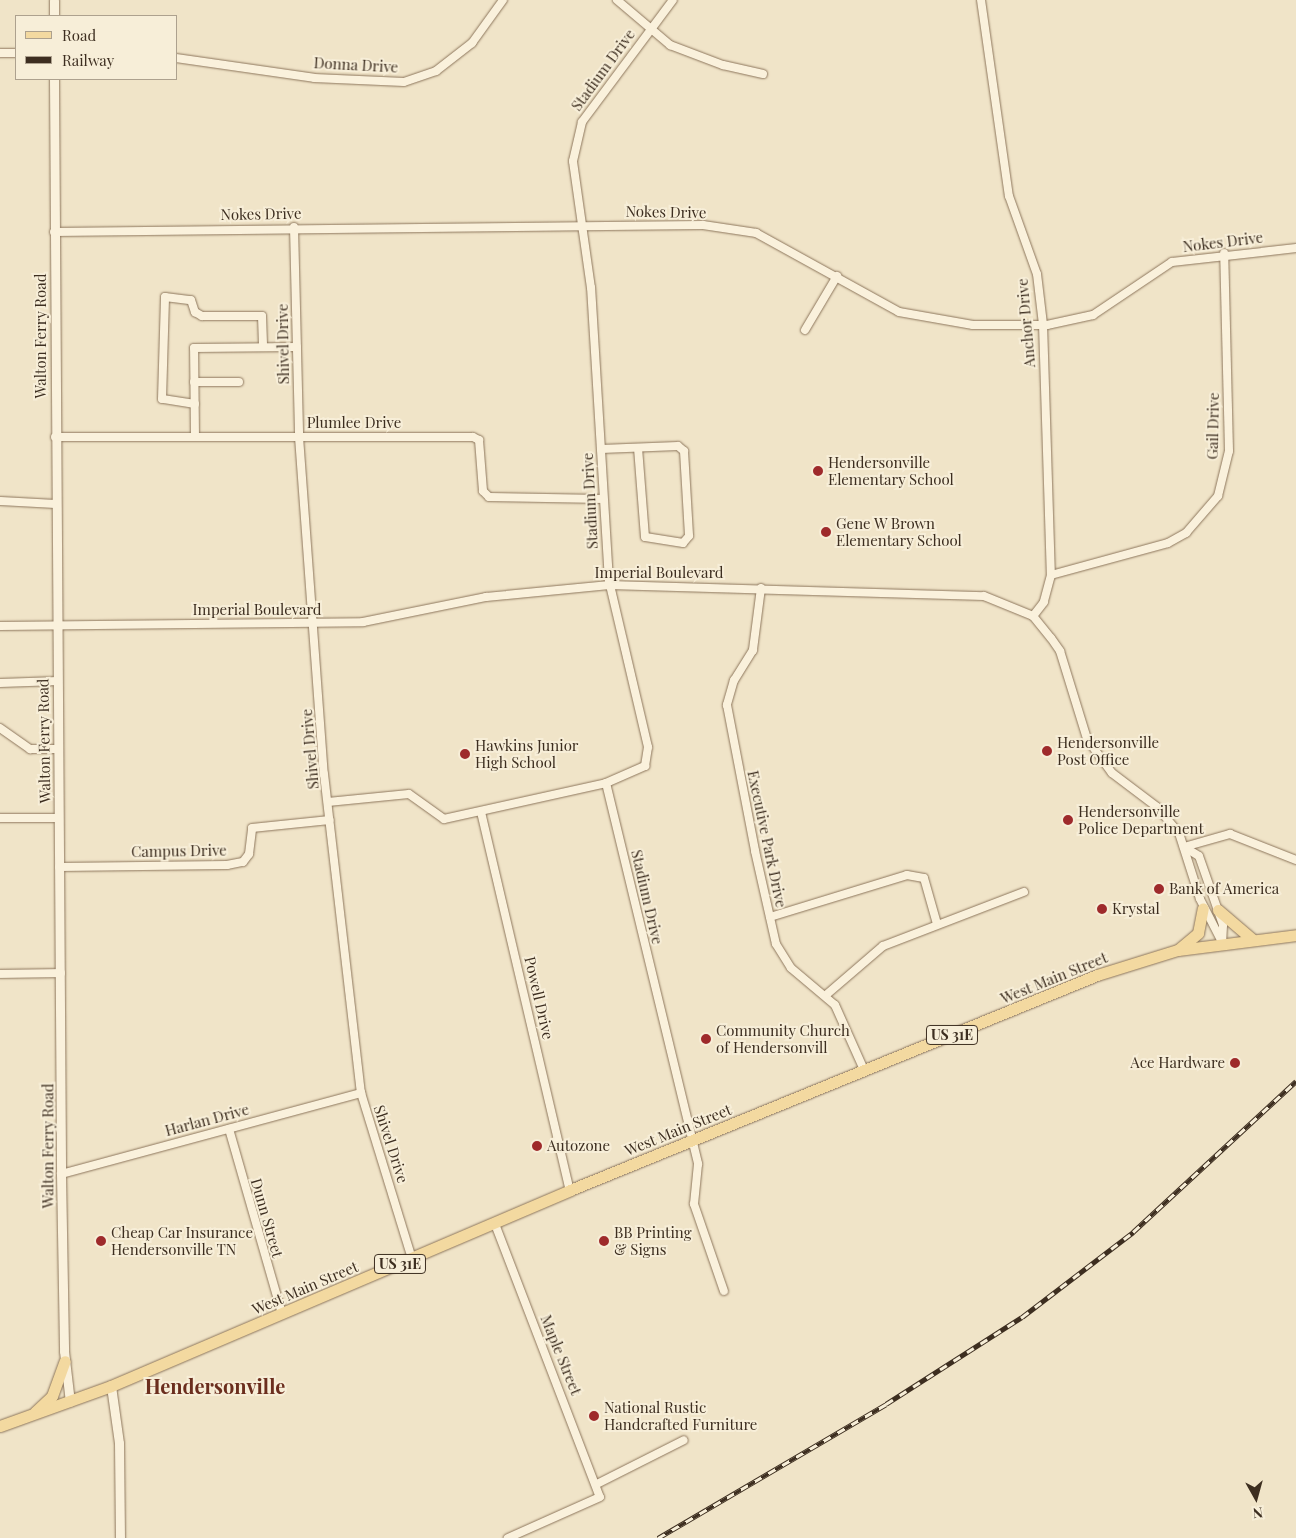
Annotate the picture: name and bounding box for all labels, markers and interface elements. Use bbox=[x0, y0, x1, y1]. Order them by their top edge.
legend bbox=[15, 15, 178, 80]
text: Road bbox=[62, 25, 96, 45]
street label: Stadium Drive bbox=[567, 26, 639, 114]
text: Railway bbox=[62, 50, 114, 70]
street label: Donna Drive bbox=[313, 54, 399, 76]
street label: Nokes Drive bbox=[625, 202, 707, 222]
street label: Nokes Drive bbox=[220, 204, 302, 224]
street label: Nokes Drive bbox=[1182, 228, 1264, 256]
street label: Walton Ferry Road bbox=[32, 273, 50, 399]
street label: Anchor Drive bbox=[1013, 277, 1039, 369]
street label: Shivel Drive bbox=[273, 303, 293, 385]
street label: Gail Drive bbox=[1203, 392, 1223, 460]
street label: Plumlee Drive bbox=[307, 414, 401, 432]
street label: Stadium Drive bbox=[578, 452, 602, 550]
place label: Hendersonville Elementary School bbox=[828, 453, 954, 488]
marker: Hendersonville Elementary School bbox=[812, 465, 824, 477]
place label: Gene W Brown Elementary School bbox=[836, 514, 962, 549]
marker: Gene W Brown Elementary School bbox=[820, 526, 832, 538]
street label: Imperial Boulevard bbox=[594, 564, 724, 582]
street label: Imperial Boulevard bbox=[192, 601, 322, 619]
street label: Walton Ferry Road bbox=[34, 678, 54, 804]
street label: Shivel Drive bbox=[298, 708, 322, 790]
place label: Hendersonville Post Office bbox=[1057, 733, 1159, 768]
place label: Hawkins Junior High School bbox=[475, 736, 579, 771]
marker: Hendersonville Post Office bbox=[1041, 745, 1053, 757]
marker: Hawkins Junior High School bbox=[459, 748, 471, 760]
street label: Executive Park Drive bbox=[744, 769, 790, 909]
place label: Hendersonville Police Department bbox=[1078, 802, 1204, 837]
marker: Hendersonville Police Department bbox=[1062, 814, 1074, 826]
street label: Campus Drive bbox=[131, 841, 227, 861]
street label: Stadium Drive bbox=[627, 848, 667, 946]
place label: Bank of America bbox=[1169, 880, 1280, 898]
marker: Bank of America bbox=[1153, 883, 1165, 895]
place label: Krystal bbox=[1112, 900, 1160, 918]
marker: Krystal bbox=[1096, 903, 1108, 915]
street label: West Main Street bbox=[998, 948, 1110, 1008]
street label: Powell Drive bbox=[521, 955, 557, 1041]
place label: Community Church of Hendersonvill bbox=[716, 1021, 850, 1056]
road number: US 31E bbox=[926, 1024, 978, 1046]
marker: Community Church of Hendersonvill bbox=[700, 1033, 712, 1045]
place label: Ace Hardware bbox=[1130, 1054, 1225, 1072]
marker: Ace Hardware bbox=[1229, 1057, 1241, 1069]
street label: Walton Ferry Road bbox=[39, 1083, 57, 1209]
street label: Harlan Drive bbox=[163, 1100, 251, 1140]
street label: West Main Street bbox=[622, 1100, 734, 1160]
street label: Shivel Drive bbox=[370, 1103, 412, 1185]
place label: Autozone bbox=[547, 1137, 610, 1155]
marker: Autozone bbox=[531, 1140, 543, 1152]
street label: Dunn Street bbox=[247, 1176, 287, 1260]
place label: Cheap Car Insurance Hendersonville TN bbox=[111, 1223, 253, 1258]
place label: BB Printing & Signs bbox=[614, 1223, 692, 1258]
marker: Cheap Car Insurance Hendersonville TN bbox=[95, 1235, 107, 1247]
marker: BB Printing & Signs bbox=[598, 1235, 610, 1247]
road number: US 31E bbox=[374, 1252, 426, 1276]
street label: West Main Street bbox=[249, 1258, 361, 1318]
street label: Maple Street bbox=[537, 1312, 585, 1398]
district label: Hendersonville bbox=[145, 1373, 285, 1397]
place label: National Rustic Handcrafted Furniture bbox=[604, 1398, 757, 1433]
marker: National Rustic Handcrafted Furniture bbox=[588, 1410, 600, 1422]
north arrow bbox=[1231, 1473, 1281, 1523]
text: N bbox=[1252, 1503, 1264, 1523]

